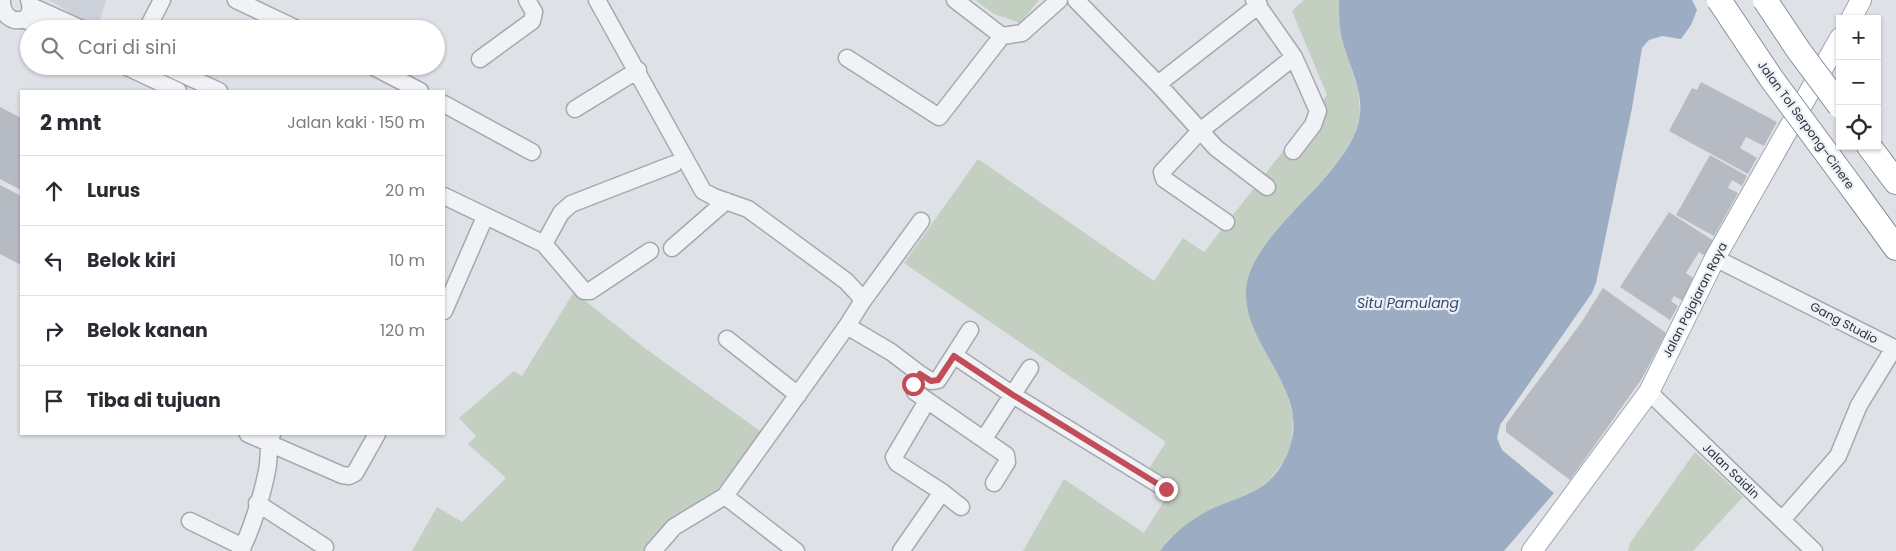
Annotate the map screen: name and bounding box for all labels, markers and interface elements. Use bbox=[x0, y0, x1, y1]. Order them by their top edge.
map controls bbox=[1836, 15, 1881, 150]
button: + bbox=[1836, 15, 1881, 60]
search box bbox=[20, 20, 445, 75]
icon: search bbox=[38, 34, 66, 62]
text: Cari di sini bbox=[78, 34, 176, 61]
street label: Jalan Tol Serpong–Cinere bbox=[1754, 57, 1859, 192]
button: − bbox=[1836, 60, 1881, 105]
button: locate bbox=[1836, 105, 1881, 150]
text: 2 mnt bbox=[40, 108, 101, 137]
text: Jalan kaki · 150 m bbox=[287, 111, 425, 134]
icon: ahead bbox=[40, 177, 68, 205]
text: Lurus bbox=[87, 177, 140, 204]
text: 20 m bbox=[385, 179, 425, 202]
street label: Jalan Pajajaran Raya bbox=[1658, 239, 1731, 360]
icon: left bbox=[40, 247, 68, 275]
text: Belok kiri bbox=[87, 247, 176, 274]
text: 10 m bbox=[389, 249, 425, 272]
water label: Situ Pamulang bbox=[1357, 293, 1460, 313]
street label: Gang Studio bbox=[1807, 298, 1881, 348]
icon: right bbox=[40, 317, 68, 345]
text: Belok kanan bbox=[87, 317, 208, 344]
text: 120 m bbox=[380, 319, 425, 342]
route start bbox=[902, 373, 925, 396]
icon: arrive bbox=[40, 387, 68, 415]
text: Tiba di tujuan bbox=[87, 387, 221, 414]
street label: Jalan Saidin bbox=[1699, 439, 1764, 502]
route end bbox=[1155, 478, 1178, 501]

